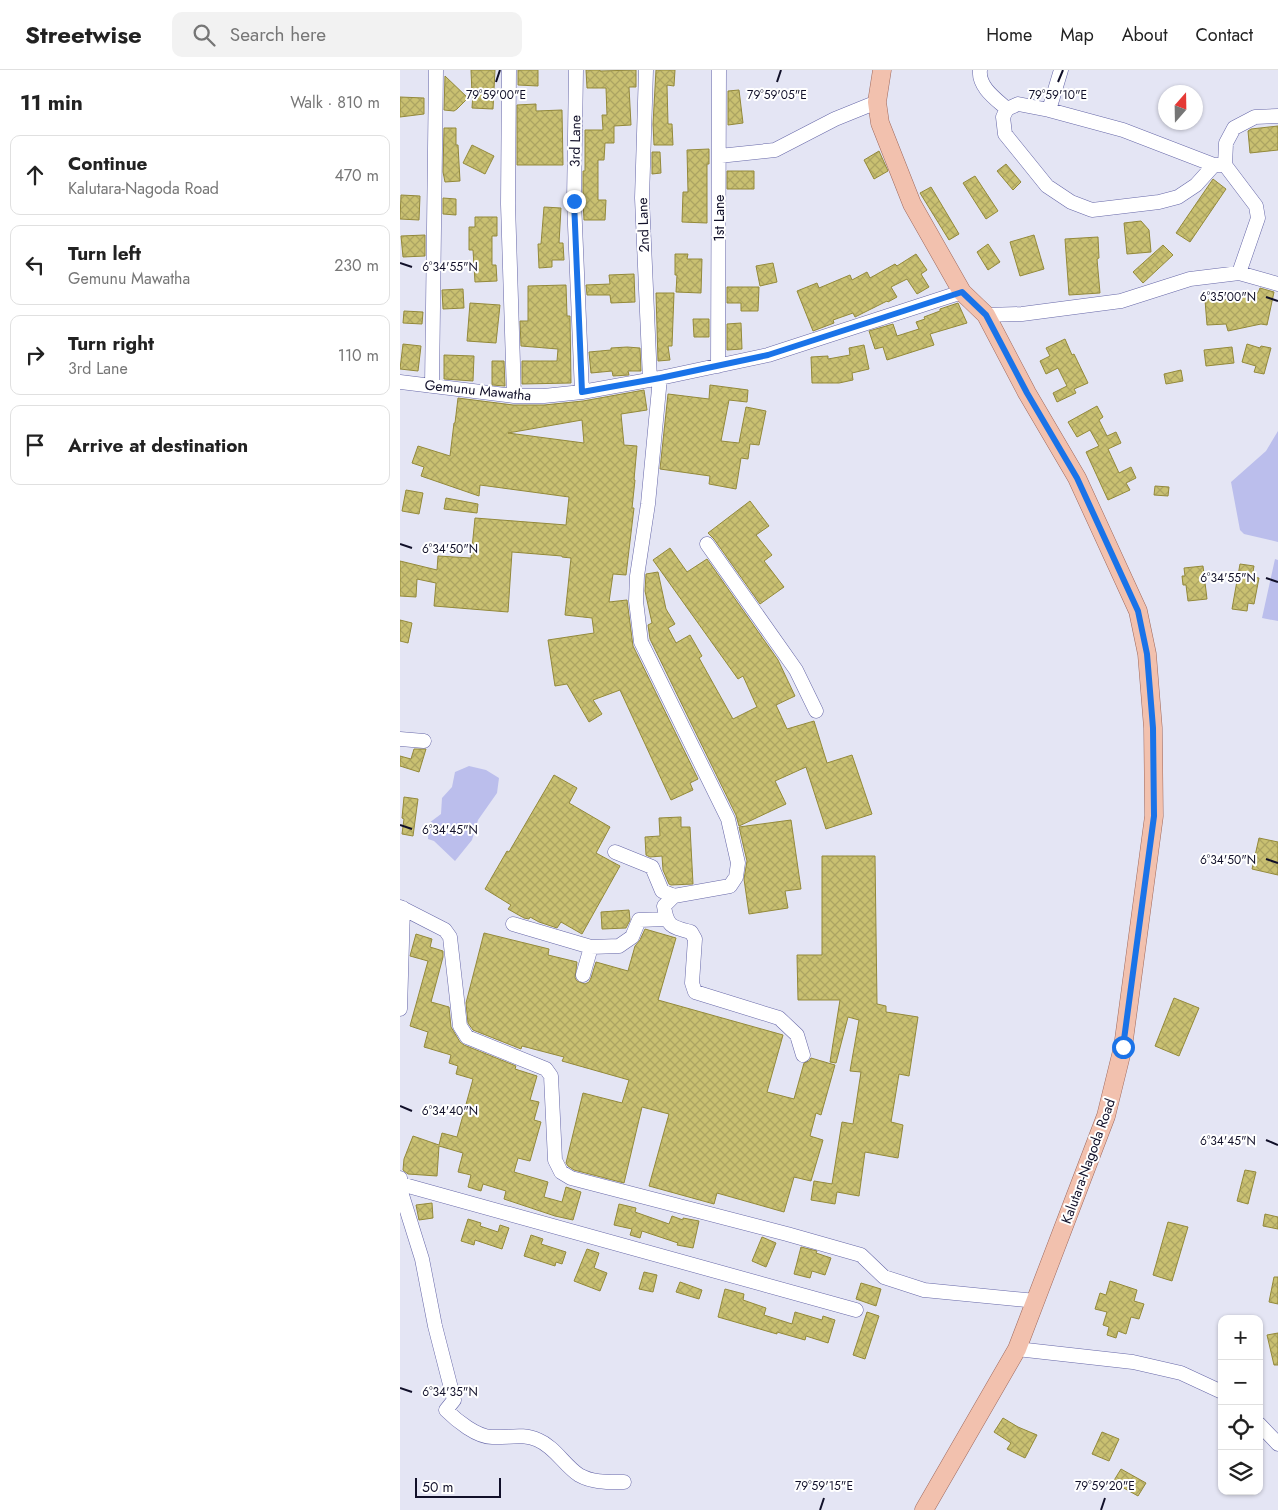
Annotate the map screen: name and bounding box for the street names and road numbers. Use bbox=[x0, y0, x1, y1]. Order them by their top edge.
street label: 3rd Lane bbox=[565, 115, 585, 167]
street label: 1st Lane bbox=[709, 194, 729, 242]
street label: 2nd Lane bbox=[632, 197, 654, 253]
street label: Gemunu Mawatha bbox=[424, 374, 532, 406]
street label: Kalutara-Nagoda Road bbox=[1056, 1096, 1120, 1226]

